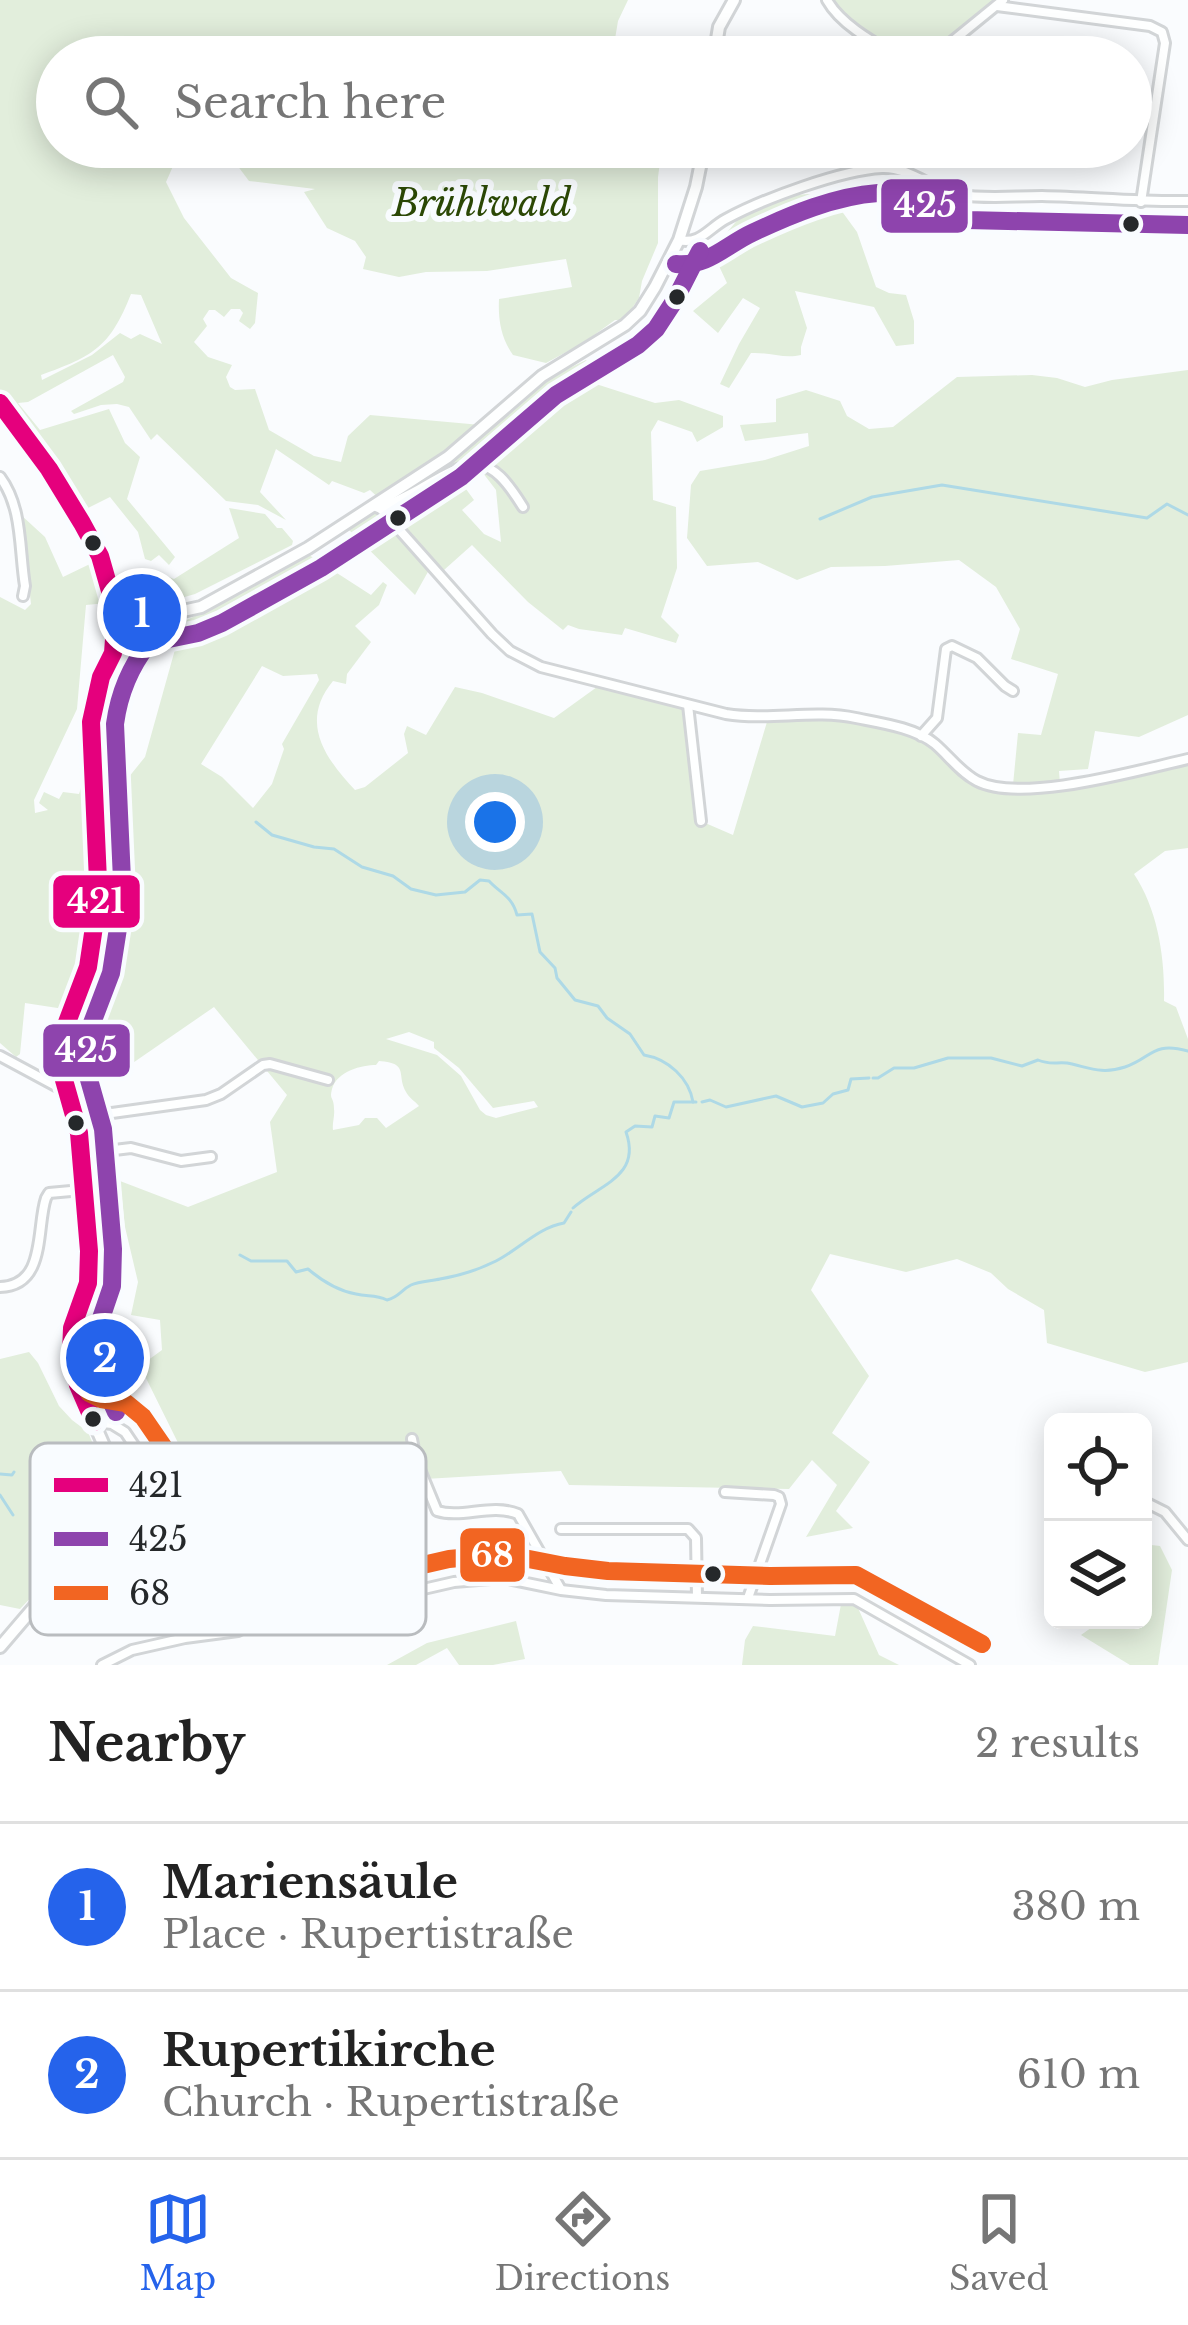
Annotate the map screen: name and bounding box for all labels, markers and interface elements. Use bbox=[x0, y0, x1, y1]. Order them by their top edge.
search box bbox=[36, 36, 1152, 168]
icon: search bbox=[78, 69, 144, 135]
text: Search here bbox=[174, 74, 446, 130]
line badge: 425 bbox=[879, 177, 970, 235]
park label: Brühlwald bbox=[390, 181, 572, 226]
text: 425 bbox=[893, 185, 957, 226]
unlabelled marker bbox=[1120, 213, 1142, 235]
unlabelled marker bbox=[666, 286, 688, 308]
unlabelled marker bbox=[387, 507, 409, 529]
unlabelled marker bbox=[82, 532, 104, 554]
pin: 1 bbox=[103, 568, 181, 658]
your location bbox=[465, 792, 525, 852]
line badge: 421 bbox=[51, 873, 142, 930]
text: 421 bbox=[67, 881, 125, 922]
line badge: 425 bbox=[41, 1022, 132, 1079]
text: 425 bbox=[54, 1030, 118, 1071]
unlabelled marker bbox=[65, 1112, 87, 1134]
pin: 2 bbox=[66, 1313, 144, 1403]
unlabelled marker bbox=[82, 1408, 104, 1430]
map controls bbox=[1044, 1413, 1152, 1629]
button: locate bbox=[1044, 1413, 1152, 1521]
legend bbox=[30, 1443, 426, 1635]
text: 421 bbox=[129, 1465, 183, 1506]
text: 425 bbox=[129, 1519, 187, 1560]
button: layers bbox=[1044, 1521, 1152, 1629]
line badge: 68 bbox=[458, 1526, 527, 1584]
text: 68 bbox=[470, 1535, 514, 1576]
unlabelled marker bbox=[702, 1563, 724, 1585]
text: 68 bbox=[129, 1573, 170, 1614]
text: Nearby bbox=[48, 1712, 245, 1775]
text: 2 results bbox=[975, 1719, 1140, 1768]
text: Mariensäule bbox=[162, 1854, 458, 1910]
text: 1 bbox=[78, 1882, 96, 1931]
text: 380 m bbox=[1011, 1882, 1140, 1931]
text: Place · Rupertistraße bbox=[162, 1910, 574, 1959]
text: Rupertikirche bbox=[162, 2022, 496, 2078]
text: 2 bbox=[74, 2050, 100, 2099]
text: 610 m bbox=[1017, 2050, 1140, 2099]
text: Church · Rupertistraße bbox=[162, 2078, 620, 2127]
tab: Map bbox=[139, 2186, 216, 2299]
tab: Directions bbox=[495, 2186, 670, 2299]
tab: Saved bbox=[949, 2186, 1049, 2299]

